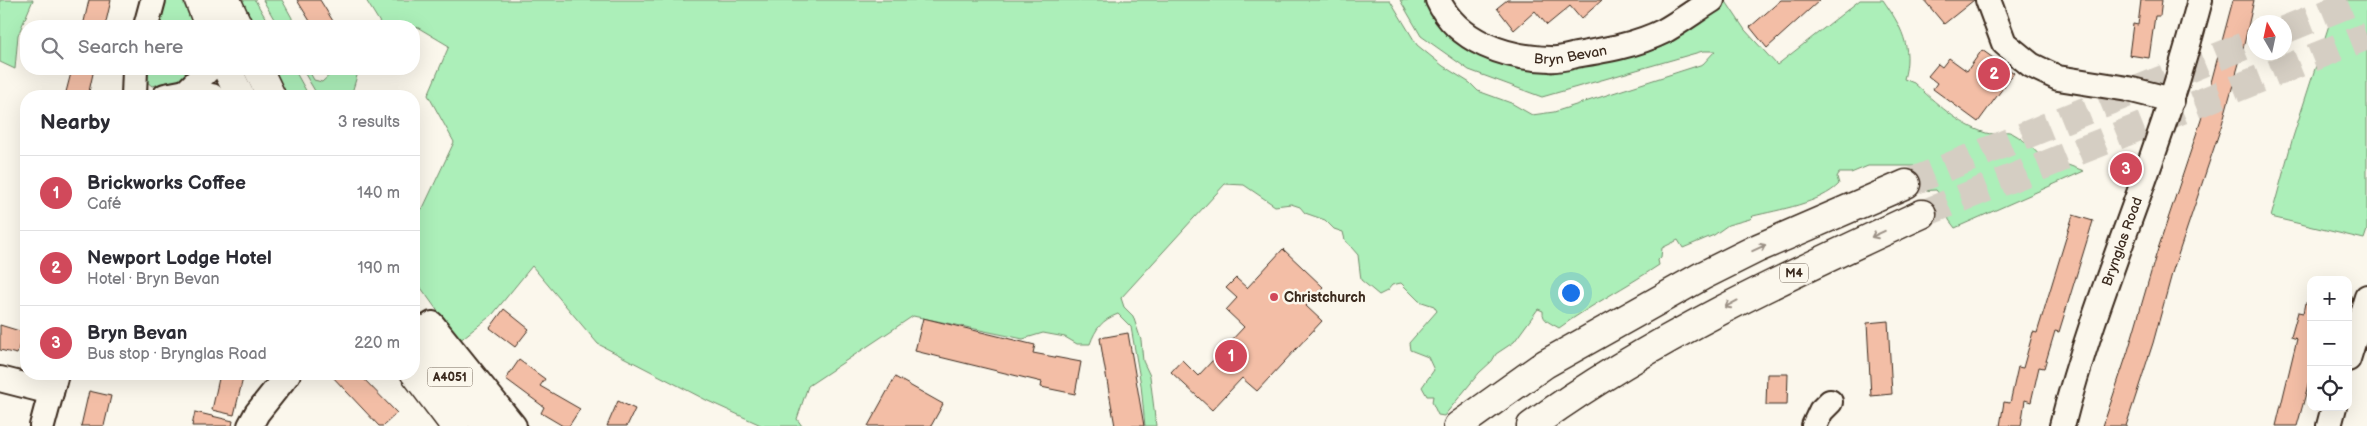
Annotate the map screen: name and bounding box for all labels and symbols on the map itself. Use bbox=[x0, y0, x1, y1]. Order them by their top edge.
north arrow bbox=[2247, 15, 2292, 60]
street label: Bryn Bevan bbox=[1533, 42, 1608, 68]
pin: 2 bbox=[1978, 55, 2010, 93]
pin: 3 bbox=[2110, 150, 2142, 188]
street label: Brynglas Road bbox=[2098, 195, 2146, 288]
one-way arrow bbox=[1871, 230, 1886, 240]
one-way arrow bbox=[1751, 242, 1766, 252]
road number: M4 bbox=[1780, 264, 1808, 282]
your location bbox=[1558, 280, 1584, 306]
place label: Christchurch bbox=[1284, 289, 1366, 306]
marker: Christchurch bbox=[1268, 291, 1280, 303]
one-way arrow bbox=[1724, 299, 1739, 309]
pin: 1 bbox=[1215, 337, 1247, 375]
road number: A4051 bbox=[428, 368, 472, 387]

